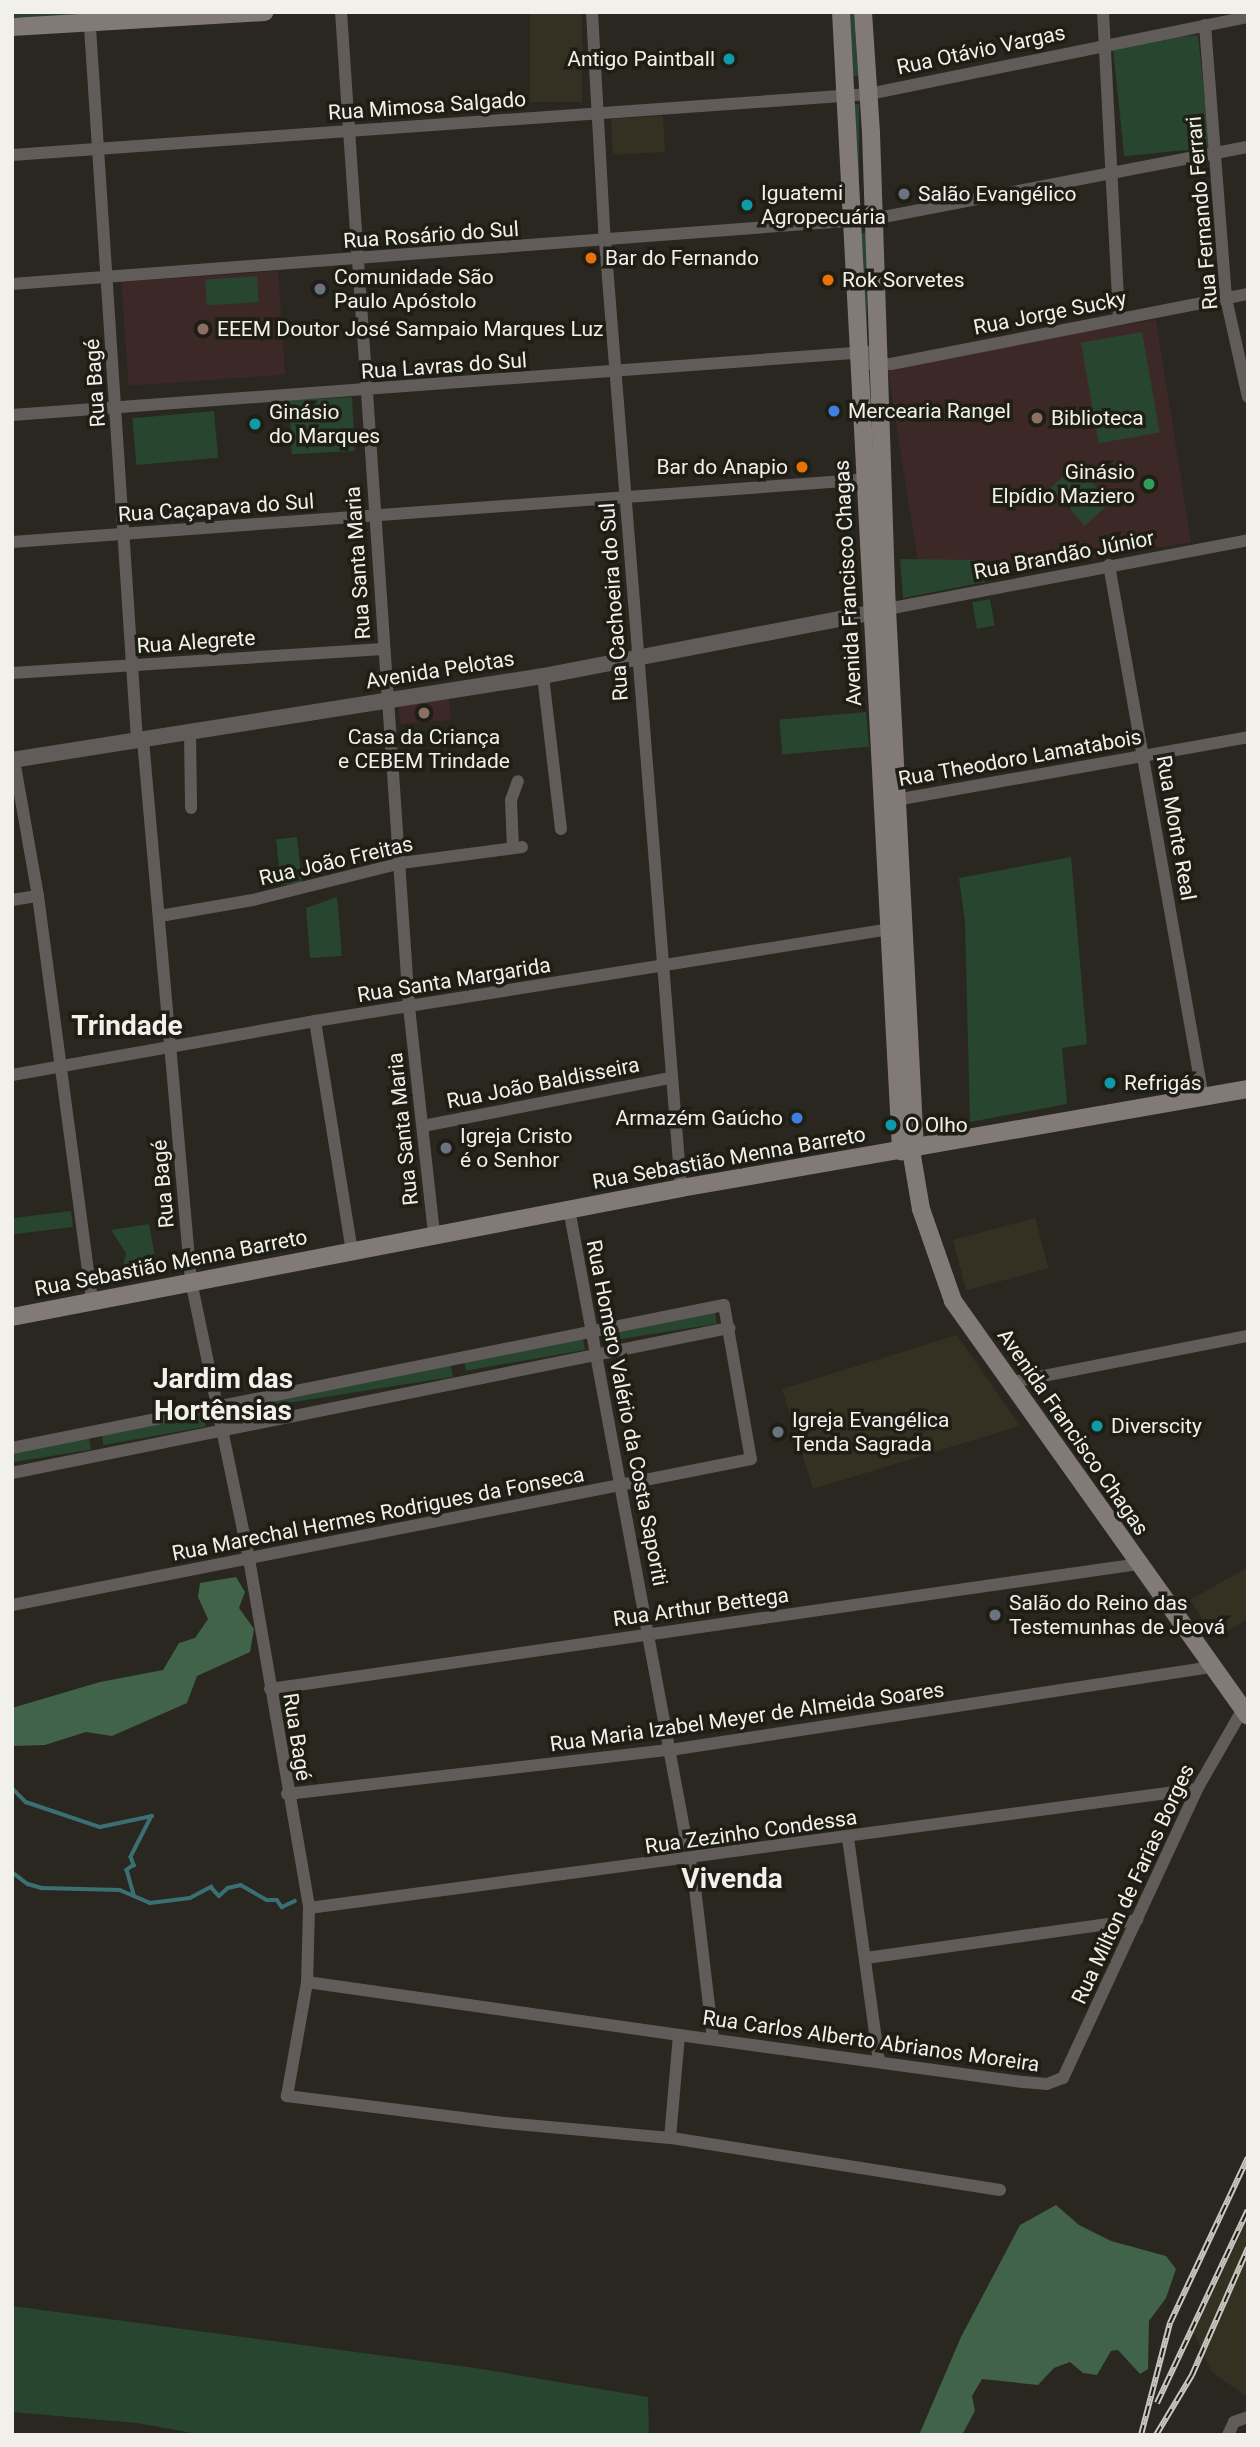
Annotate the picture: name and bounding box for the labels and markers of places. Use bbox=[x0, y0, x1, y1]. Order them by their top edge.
place label: Antigo Paintball bbox=[567, 46, 715, 72]
marker: Antigo Paintball bbox=[721, 51, 737, 67]
place label: Iguatemi Agropecuária bbox=[761, 180, 886, 230]
place label: Salão Evangélico bbox=[918, 181, 1076, 207]
marker: Salão Evangélico bbox=[896, 186, 912, 202]
marker: Iguatemi Agropecuária bbox=[739, 197, 755, 213]
place label: Bar do Fernando bbox=[605, 245, 759, 271]
marker: Bar do Fernando bbox=[583, 250, 599, 266]
place label: Comunidade São Paulo Apóstolo bbox=[334, 264, 494, 314]
place label: Rok Sorvetes bbox=[842, 267, 965, 293]
marker: Rok Sorvetes bbox=[820, 272, 836, 288]
marker: Comunidade São Paulo Apóstolo bbox=[312, 281, 328, 297]
place label: EEEM Doutor José Sampaio Marques Luz bbox=[217, 316, 603, 342]
marker: EEEM Doutor José Sampaio Marques Luz bbox=[195, 321, 211, 337]
place label: Mercearia Rangel bbox=[848, 398, 1011, 424]
place label: Ginásio do Marques bbox=[269, 399, 380, 449]
marker: Mercearia Rangel bbox=[826, 403, 842, 419]
place label: Biblioteca bbox=[1051, 405, 1144, 431]
marker: Biblioteca bbox=[1029, 410, 1045, 426]
marker: Ginásio do Marques bbox=[247, 416, 263, 432]
place label: Bar do Anapio bbox=[657, 454, 788, 480]
marker: Bar do Anapio bbox=[794, 459, 810, 475]
place label: Ginásio Elpídio Maziero bbox=[992, 459, 1135, 509]
marker: Ginásio Elpídio Maziero bbox=[1141, 476, 1157, 492]
marker: Casa da Criança e CEBEM Trindade bbox=[416, 705, 432, 721]
place label: Casa da Criança e CEBEM Trindade bbox=[338, 724, 510, 774]
place label: Refrigás bbox=[1124, 1070, 1202, 1096]
marker: Refrigás bbox=[1102, 1075, 1118, 1091]
place label: Armazém Gaúcho bbox=[615, 1105, 783, 1131]
marker: Armazém Gaúcho bbox=[789, 1110, 805, 1126]
place label: O Olho bbox=[905, 1112, 968, 1138]
marker: O Olho bbox=[883, 1117, 899, 1133]
place label: Igreja Cristo é o Senhor bbox=[460, 1123, 573, 1173]
marker: Igreja Cristo é o Senhor bbox=[438, 1140, 454, 1156]
place label: Igreja Evangélica Tenda Sagrada bbox=[792, 1407, 949, 1457]
place label: Diverscity bbox=[1111, 1413, 1202, 1439]
marker: Diverscity bbox=[1089, 1418, 1105, 1434]
marker: Igreja Evangélica Tenda Sagrada bbox=[770, 1424, 786, 1440]
place label: Salão do Reino das Testemunhas de Jeová bbox=[1009, 1590, 1225, 1640]
marker: Salão do Reino das Testemunhas de Jeová bbox=[987, 1607, 1003, 1623]

